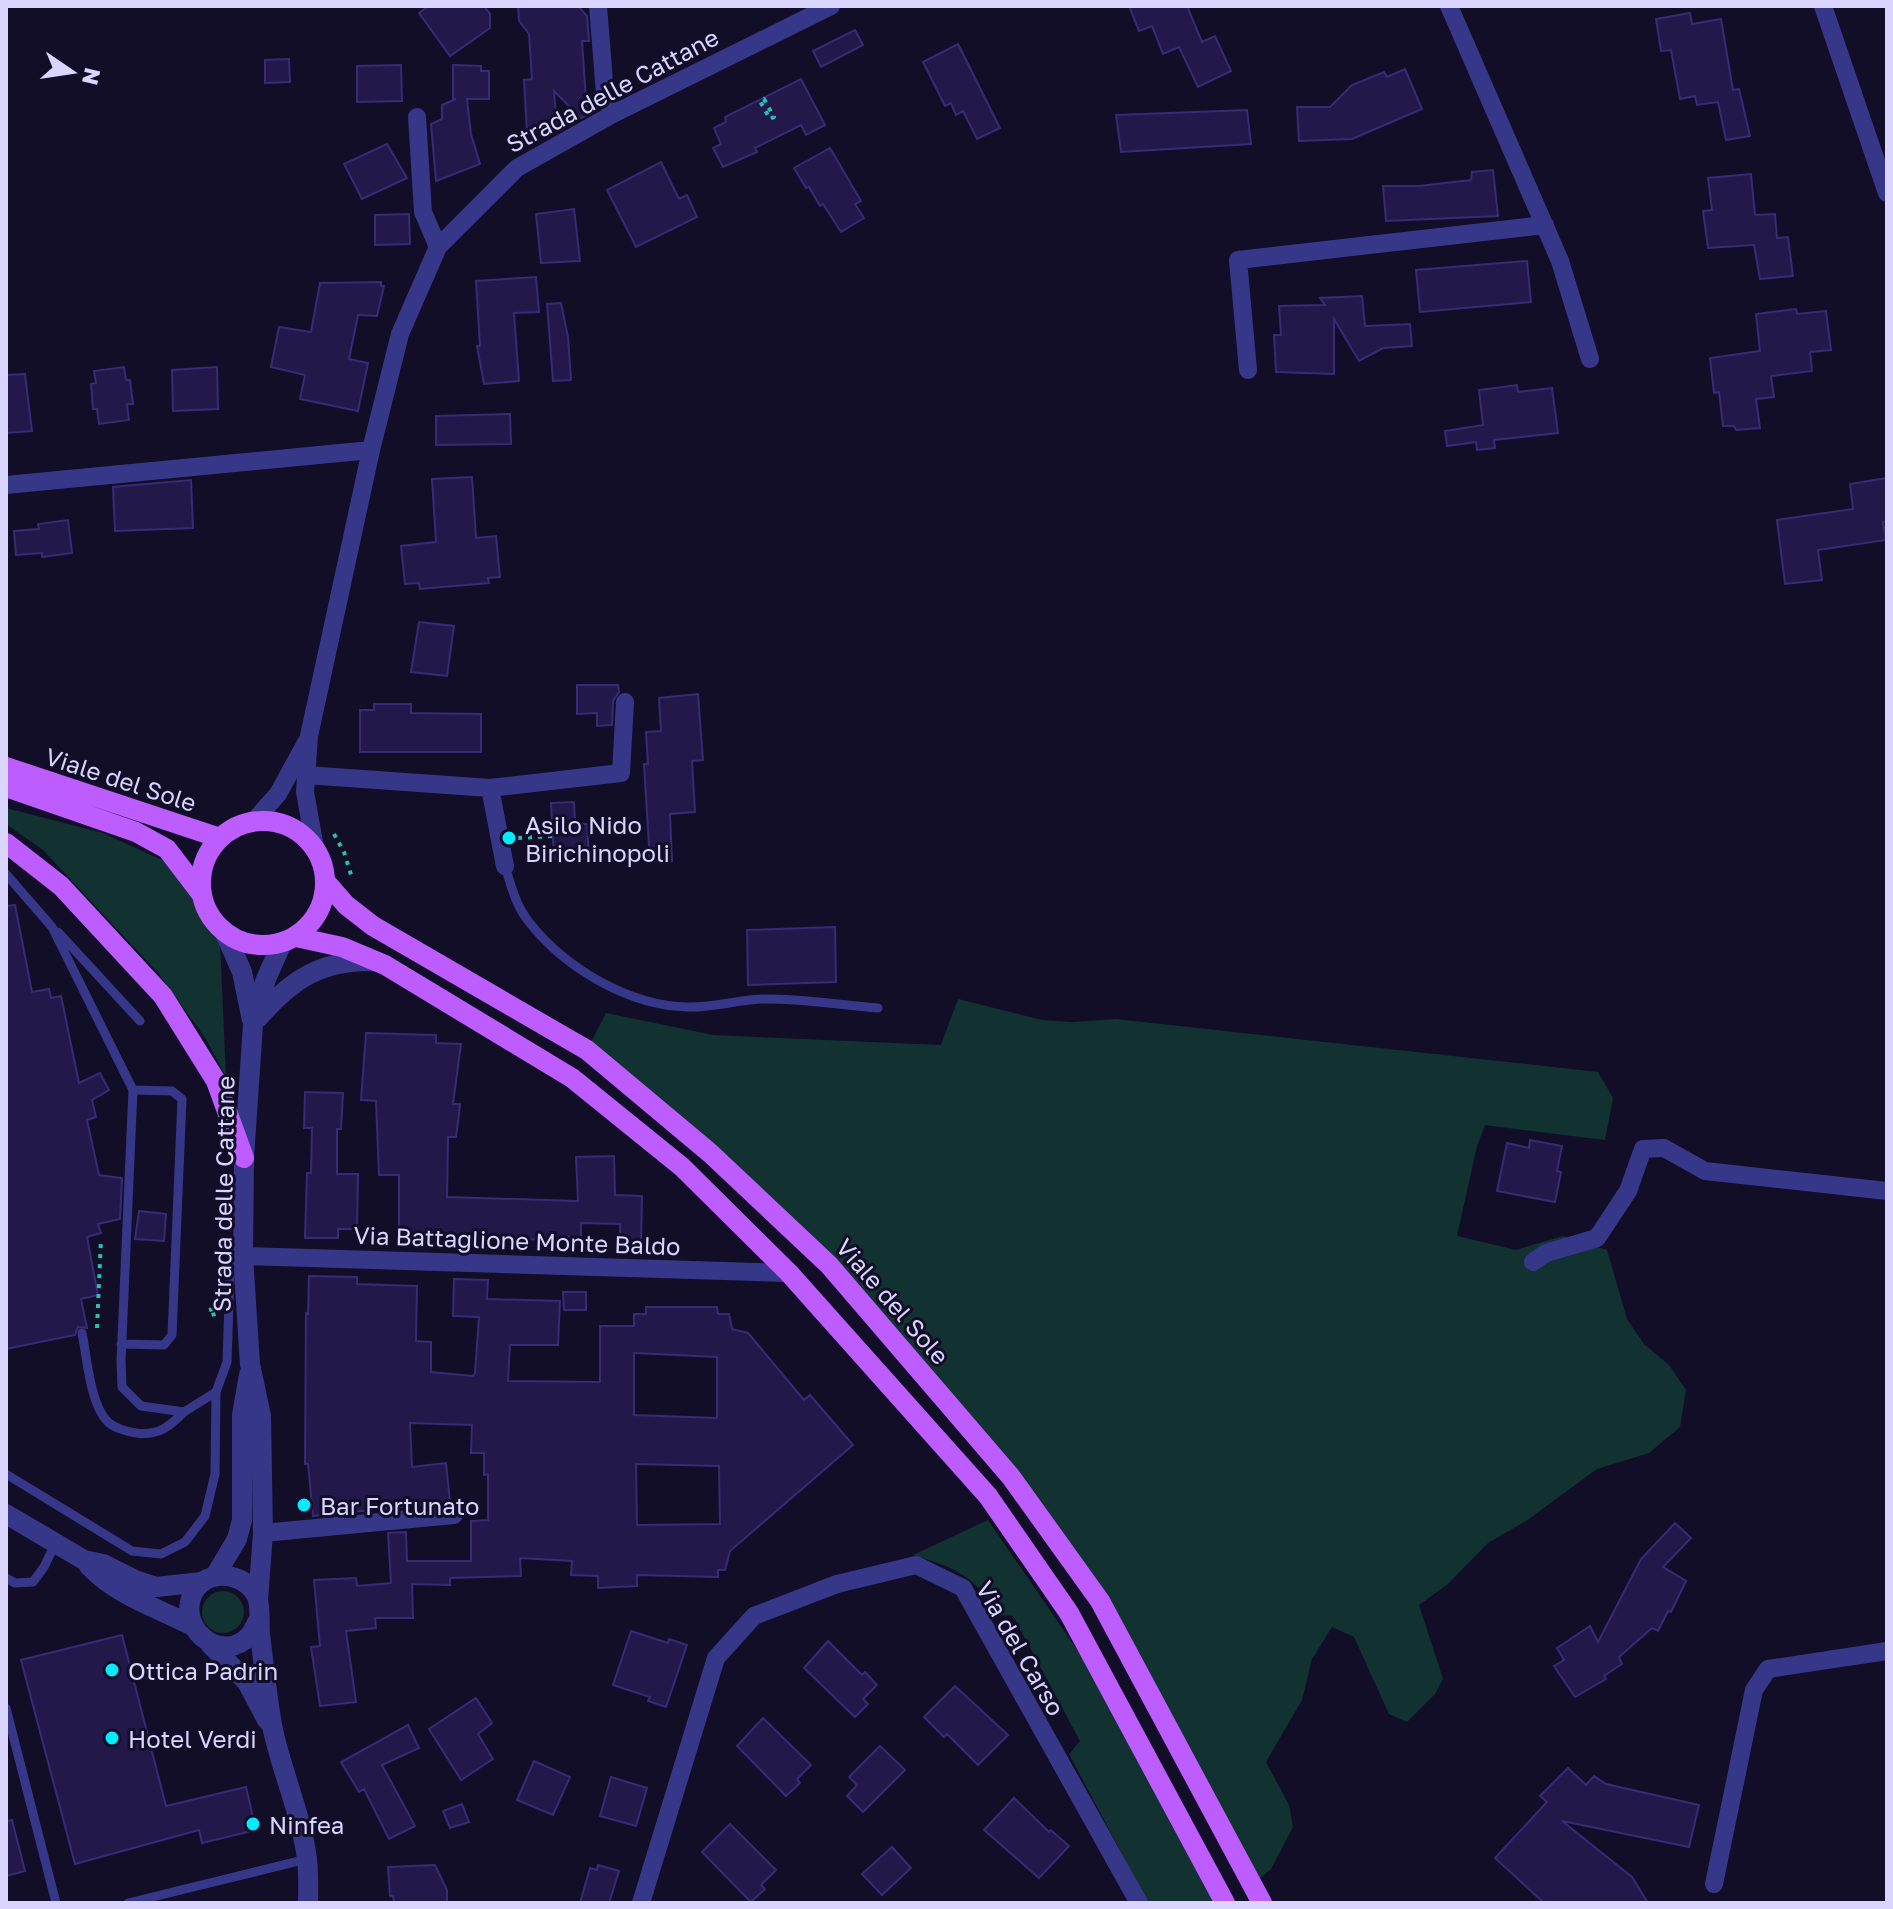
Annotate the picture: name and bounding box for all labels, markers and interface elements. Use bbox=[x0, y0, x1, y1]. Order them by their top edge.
street label: Strada delle Cattane bbox=[501, 22, 723, 158]
north arrow bbox=[32, 32, 112, 112]
text: N bbox=[77, 65, 107, 88]
street label: Viale del Sole bbox=[42, 741, 200, 817]
place label: Asilo Nido Birichinopoli bbox=[525, 810, 670, 867]
marker: Asilo Nido Birichinopoli bbox=[500, 829, 518, 847]
street label: Strada delle Cattane bbox=[206, 1076, 240, 1312]
street label: Via Battaglione Monte Baldo bbox=[353, 1220, 681, 1260]
street label: Viale del Sole bbox=[831, 1232, 955, 1370]
place label: Bar Fortunato bbox=[320, 1491, 479, 1520]
marker: Bar Fortunato bbox=[295, 1496, 313, 1514]
street label: Via del Carso bbox=[971, 1575, 1071, 1721]
place label: Ottica Padrin bbox=[128, 1656, 278, 1685]
marker: Ottica Padrin bbox=[103, 1661, 121, 1679]
place label: Hotel Verdi bbox=[128, 1724, 257, 1753]
marker: Hotel Verdi bbox=[103, 1729, 121, 1747]
place label: Ninfea bbox=[269, 1810, 344, 1839]
marker: Ninfea bbox=[244, 1815, 262, 1833]

